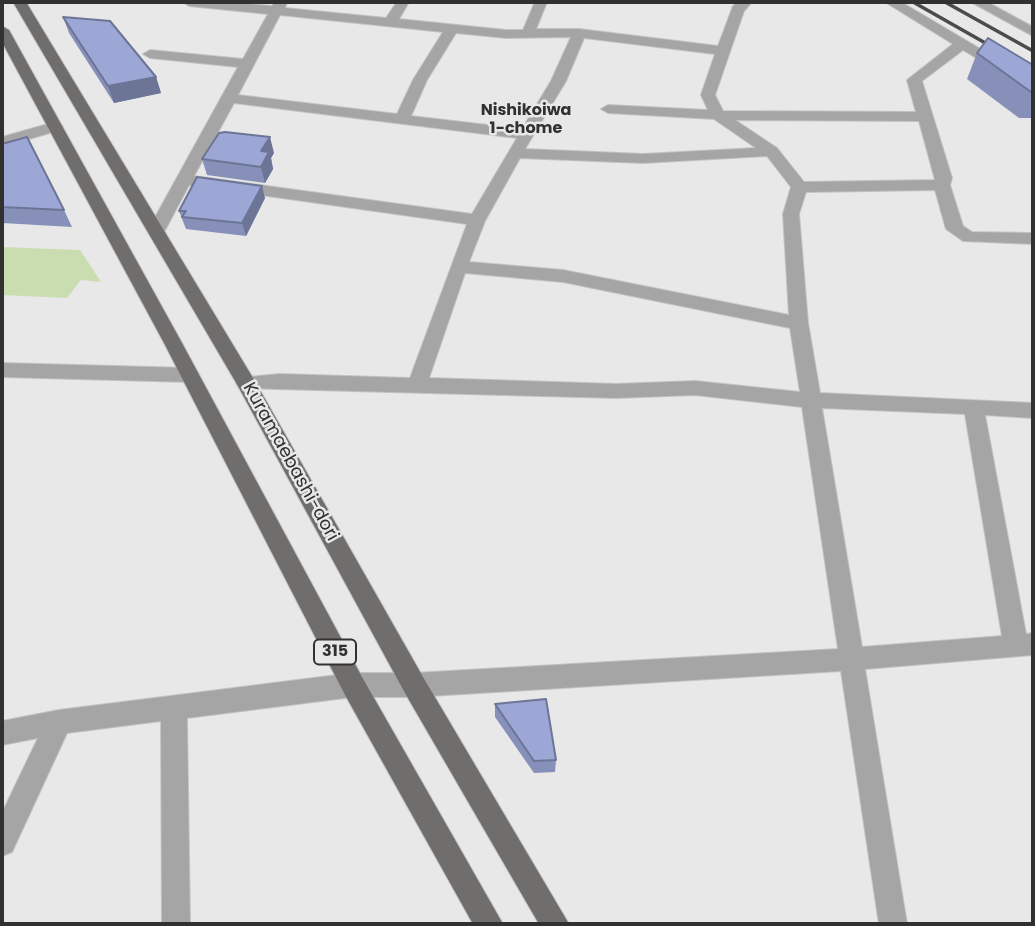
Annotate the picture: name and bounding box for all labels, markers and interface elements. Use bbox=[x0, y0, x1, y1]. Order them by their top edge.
district label: Nishikoiwa 1-chome bbox=[481, 101, 571, 139]
street label: Kuramaebashi-dori bbox=[238, 379, 342, 545]
road number: 315 bbox=[314, 639, 356, 664]

